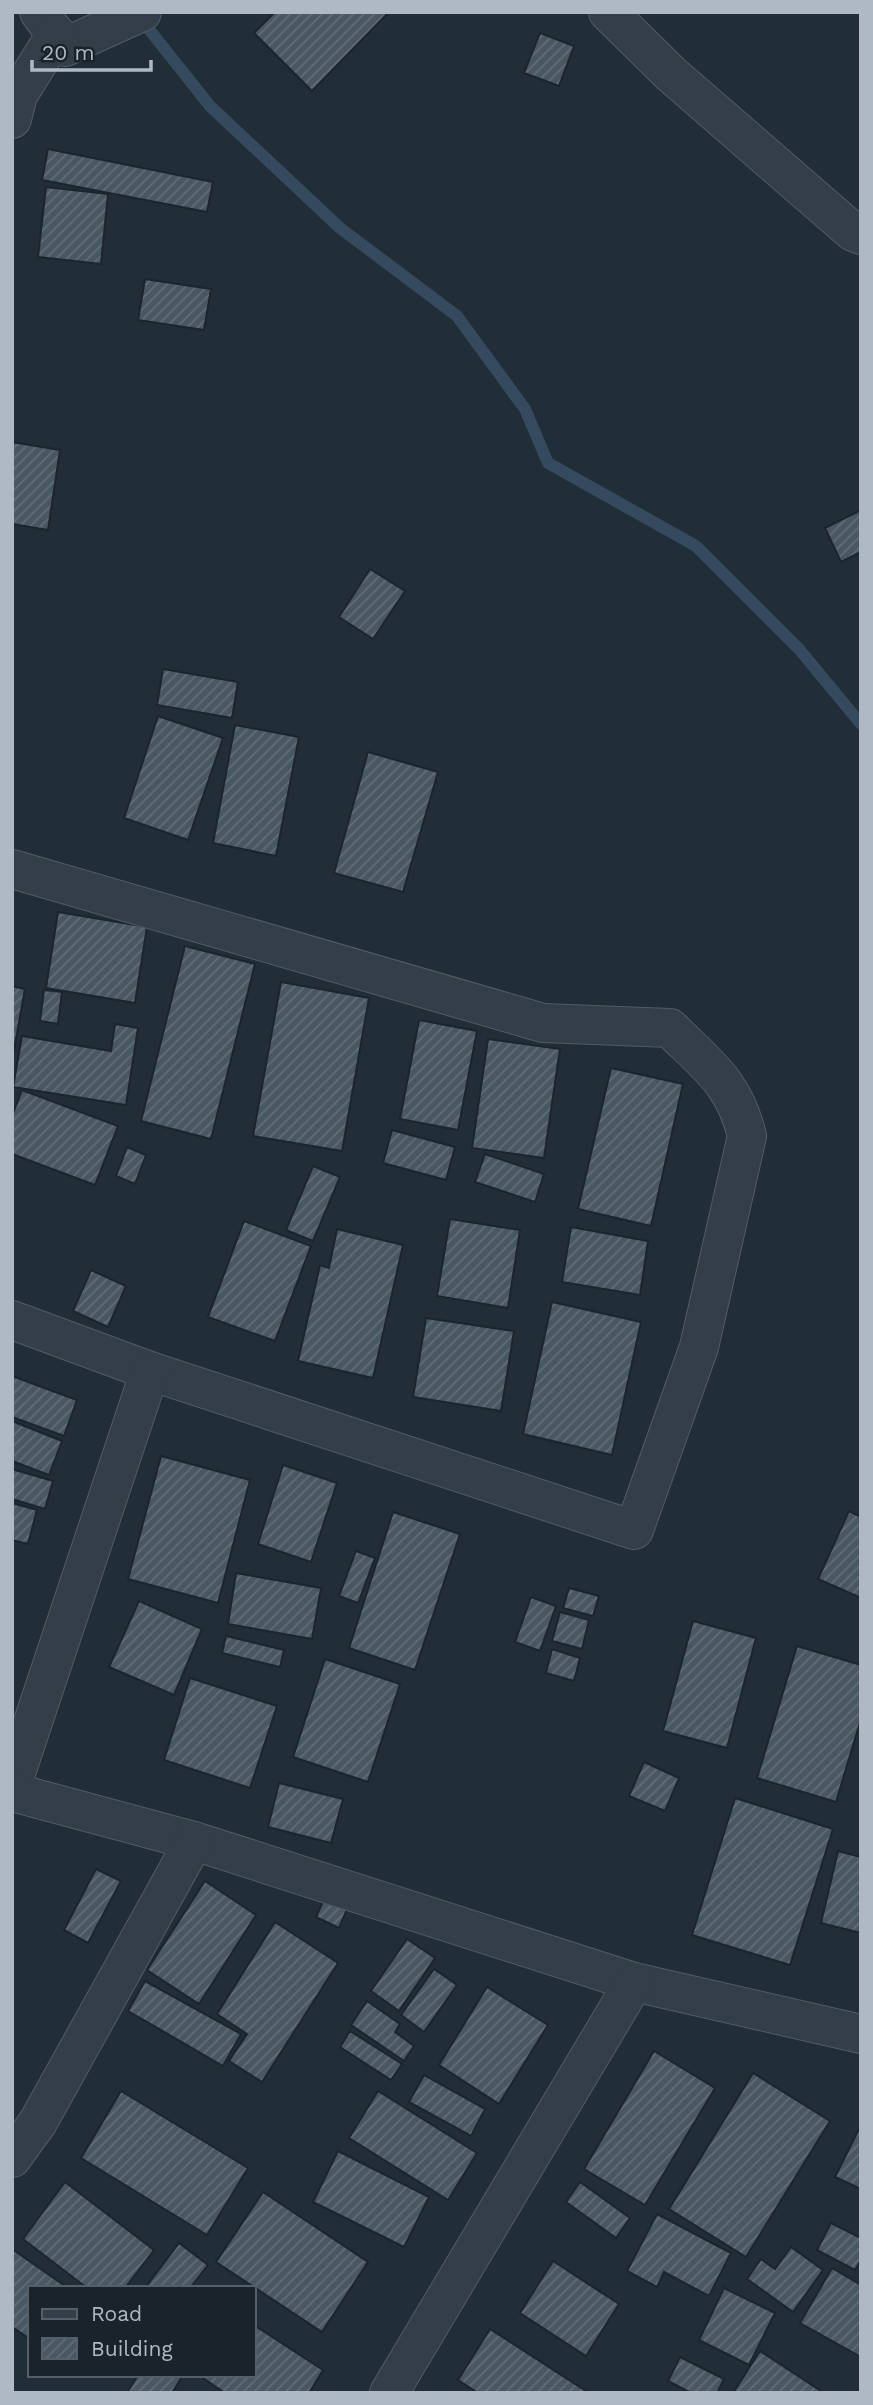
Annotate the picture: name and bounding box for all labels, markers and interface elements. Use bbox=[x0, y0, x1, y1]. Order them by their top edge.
scale bar bbox=[32, 28, 150, 72]
text: 20 m bbox=[42, 40, 94, 65]
legend bbox=[28, 2286, 256, 2377]
text: Road bbox=[91, 2301, 142, 2326]
text: Building bbox=[91, 2336, 173, 2361]

